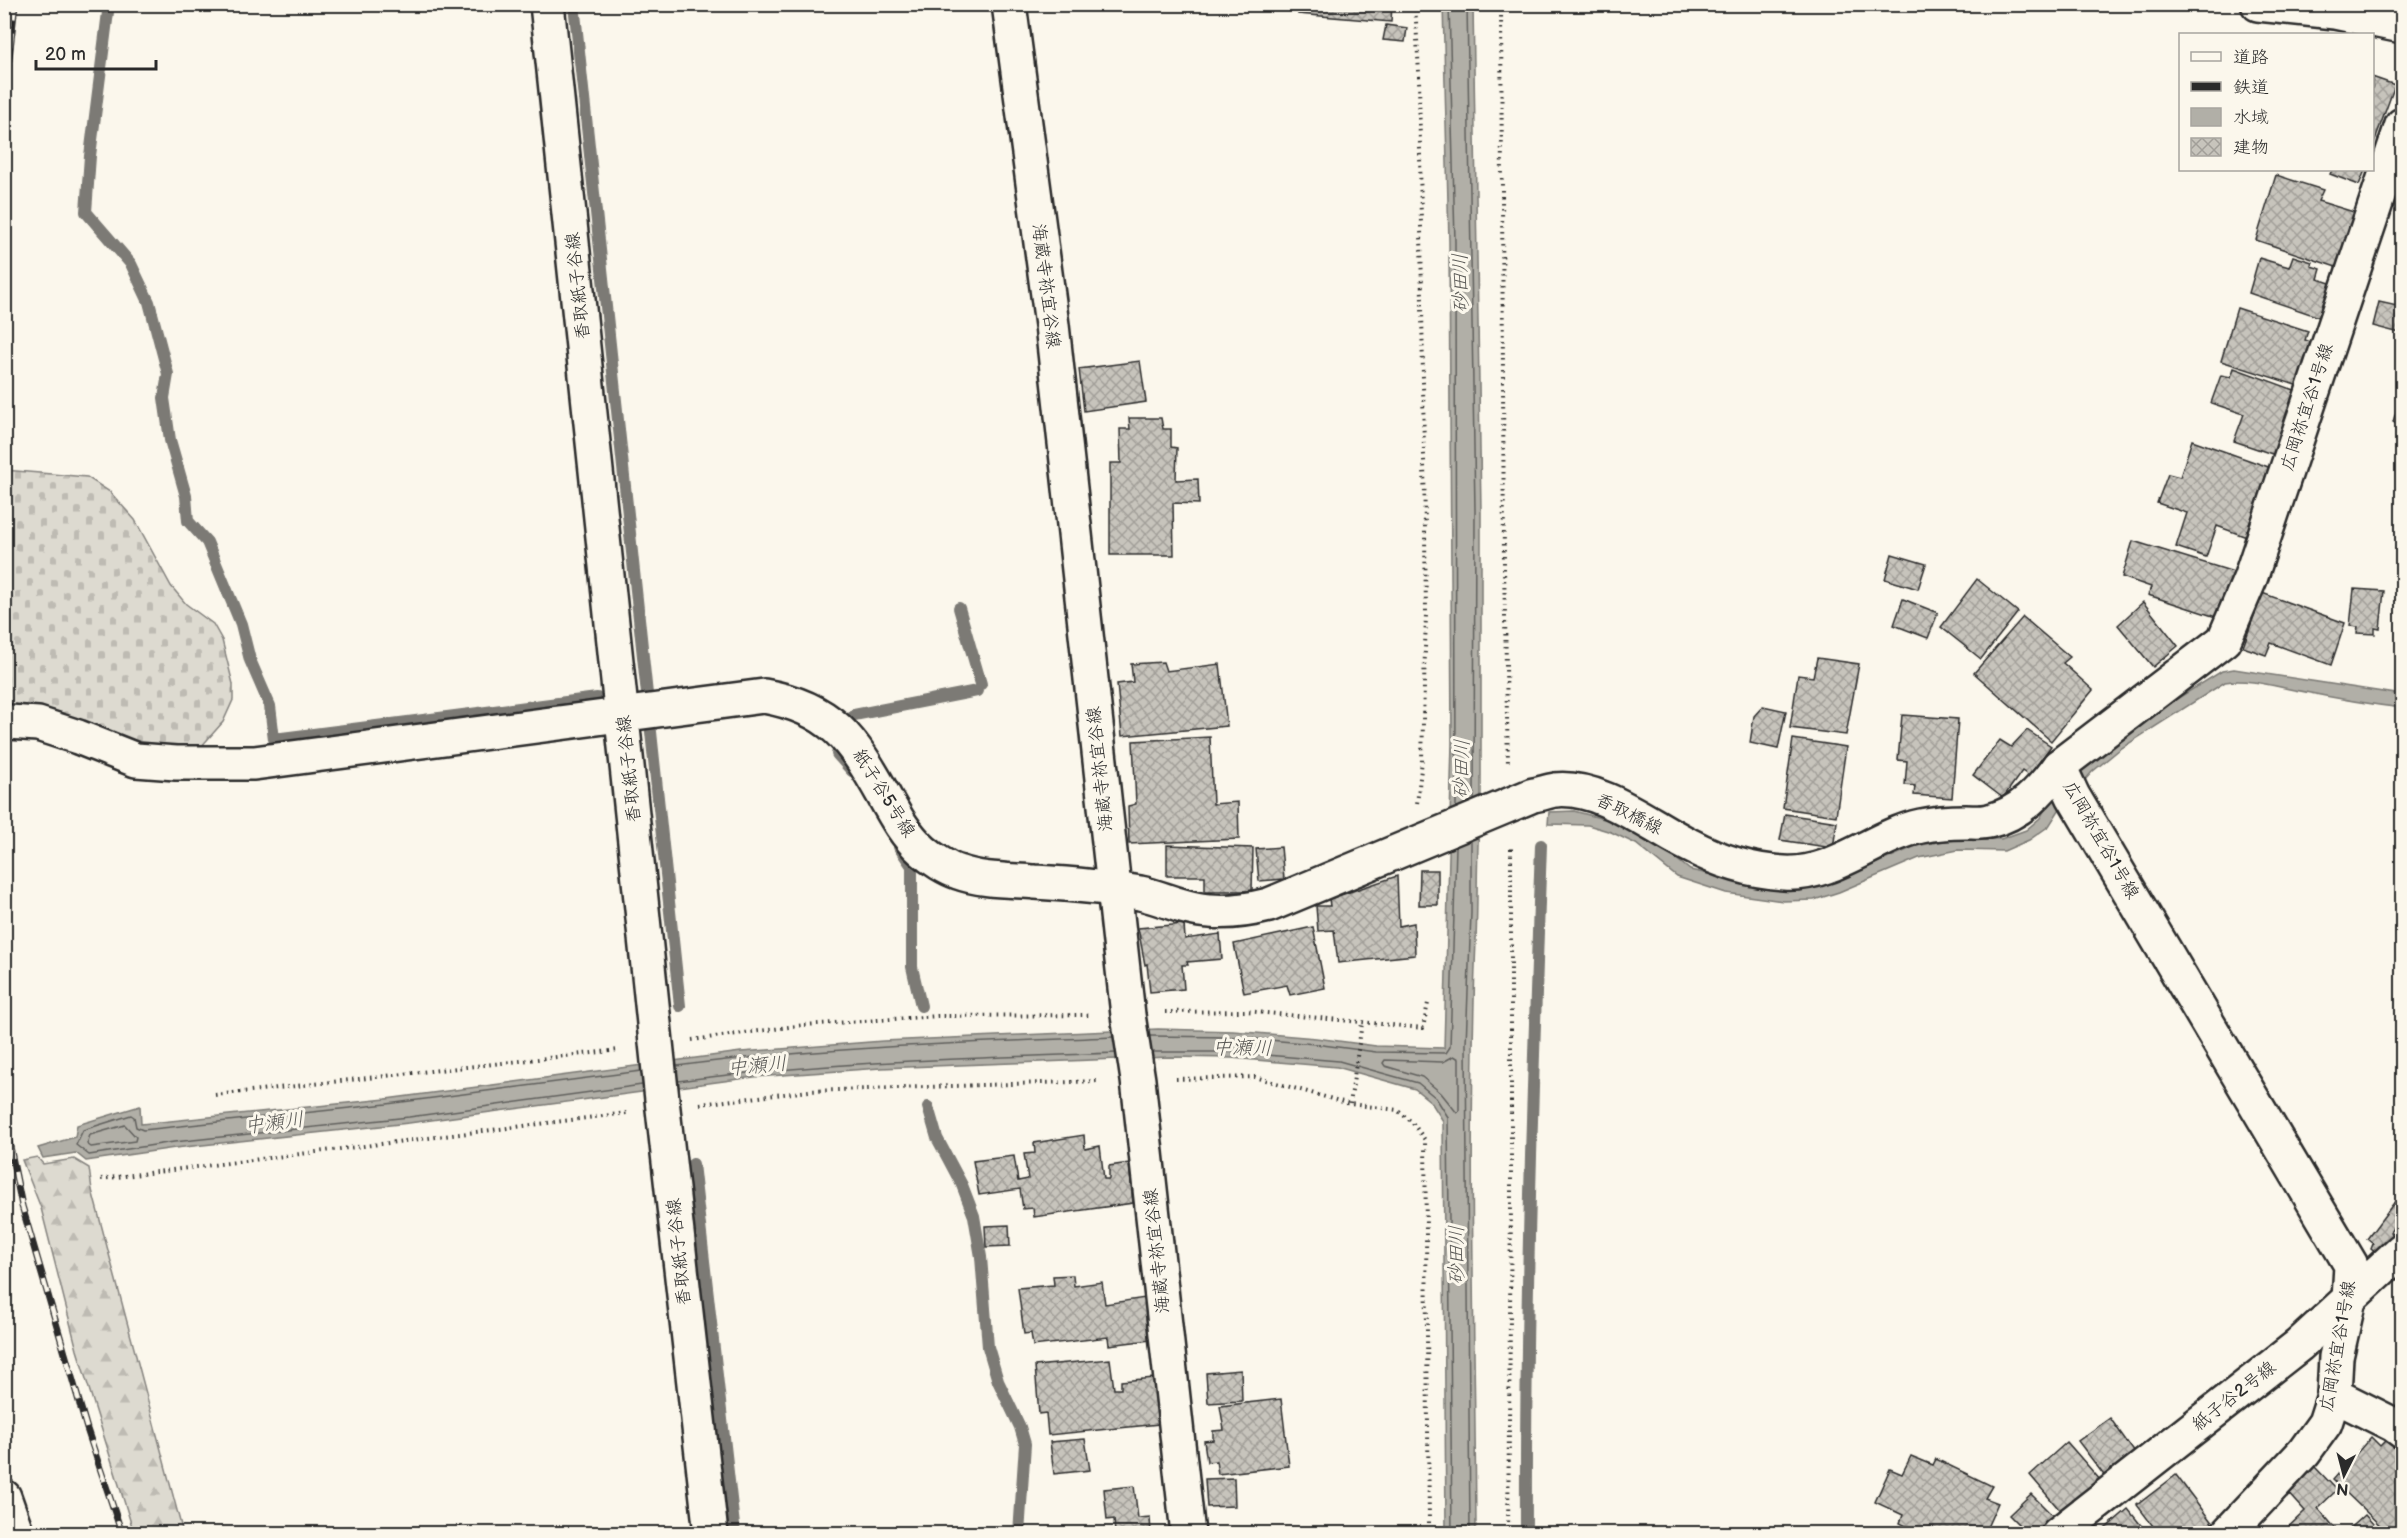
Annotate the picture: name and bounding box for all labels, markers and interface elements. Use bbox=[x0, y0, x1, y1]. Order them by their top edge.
scale bar bbox=[36, 33, 156, 71]
legend bbox=[2179, 33, 2374, 171]
text: 20 m bbox=[45, 44, 86, 65]
text: 道路 bbox=[2233, 47, 2269, 68]
text: 鉄道 bbox=[2233, 77, 2269, 98]
text: 水域 bbox=[2233, 107, 2269, 128]
text: 建物 bbox=[2233, 137, 2269, 158]
street label: 海蔵寺祢宜谷線 bbox=[1028, 222, 1064, 350]
street label: 香取紙子谷線 bbox=[562, 231, 594, 341]
water label: 砂田川 bbox=[1448, 253, 1474, 313]
street label: 広岡祢宜谷1号線 bbox=[2276, 341, 2338, 473]
street label: 海蔵寺祢宜谷線 bbox=[1083, 705, 1117, 833]
street label: 香取紙子谷線 bbox=[613, 714, 645, 824]
water label: 砂田川 bbox=[1449, 739, 1475, 799]
street label: 紙子谷5号線 bbox=[849, 745, 919, 841]
street label: 広岡祢宜谷1号線 bbox=[2059, 777, 2143, 903]
street label: 香取橋線 bbox=[1592, 789, 1666, 839]
water label: 中瀬川 bbox=[1212, 1035, 1272, 1061]
water label: 中瀬川 bbox=[726, 1051, 788, 1081]
water label: 中瀬川 bbox=[243, 1107, 305, 1139]
street label: 海蔵寺祢宜谷線 bbox=[1140, 1187, 1174, 1315]
street label: 香取紙子谷線 bbox=[663, 1197, 695, 1307]
water label: 砂田川 bbox=[1445, 1225, 1469, 1285]
street label: 広岡祢宜谷1号線 bbox=[2316, 1279, 2360, 1413]
street label: 紙子谷2号線 bbox=[2188, 1357, 2280, 1435]
north arrow bbox=[2314, 1445, 2374, 1505]
text: N bbox=[2336, 1478, 2350, 1499]

